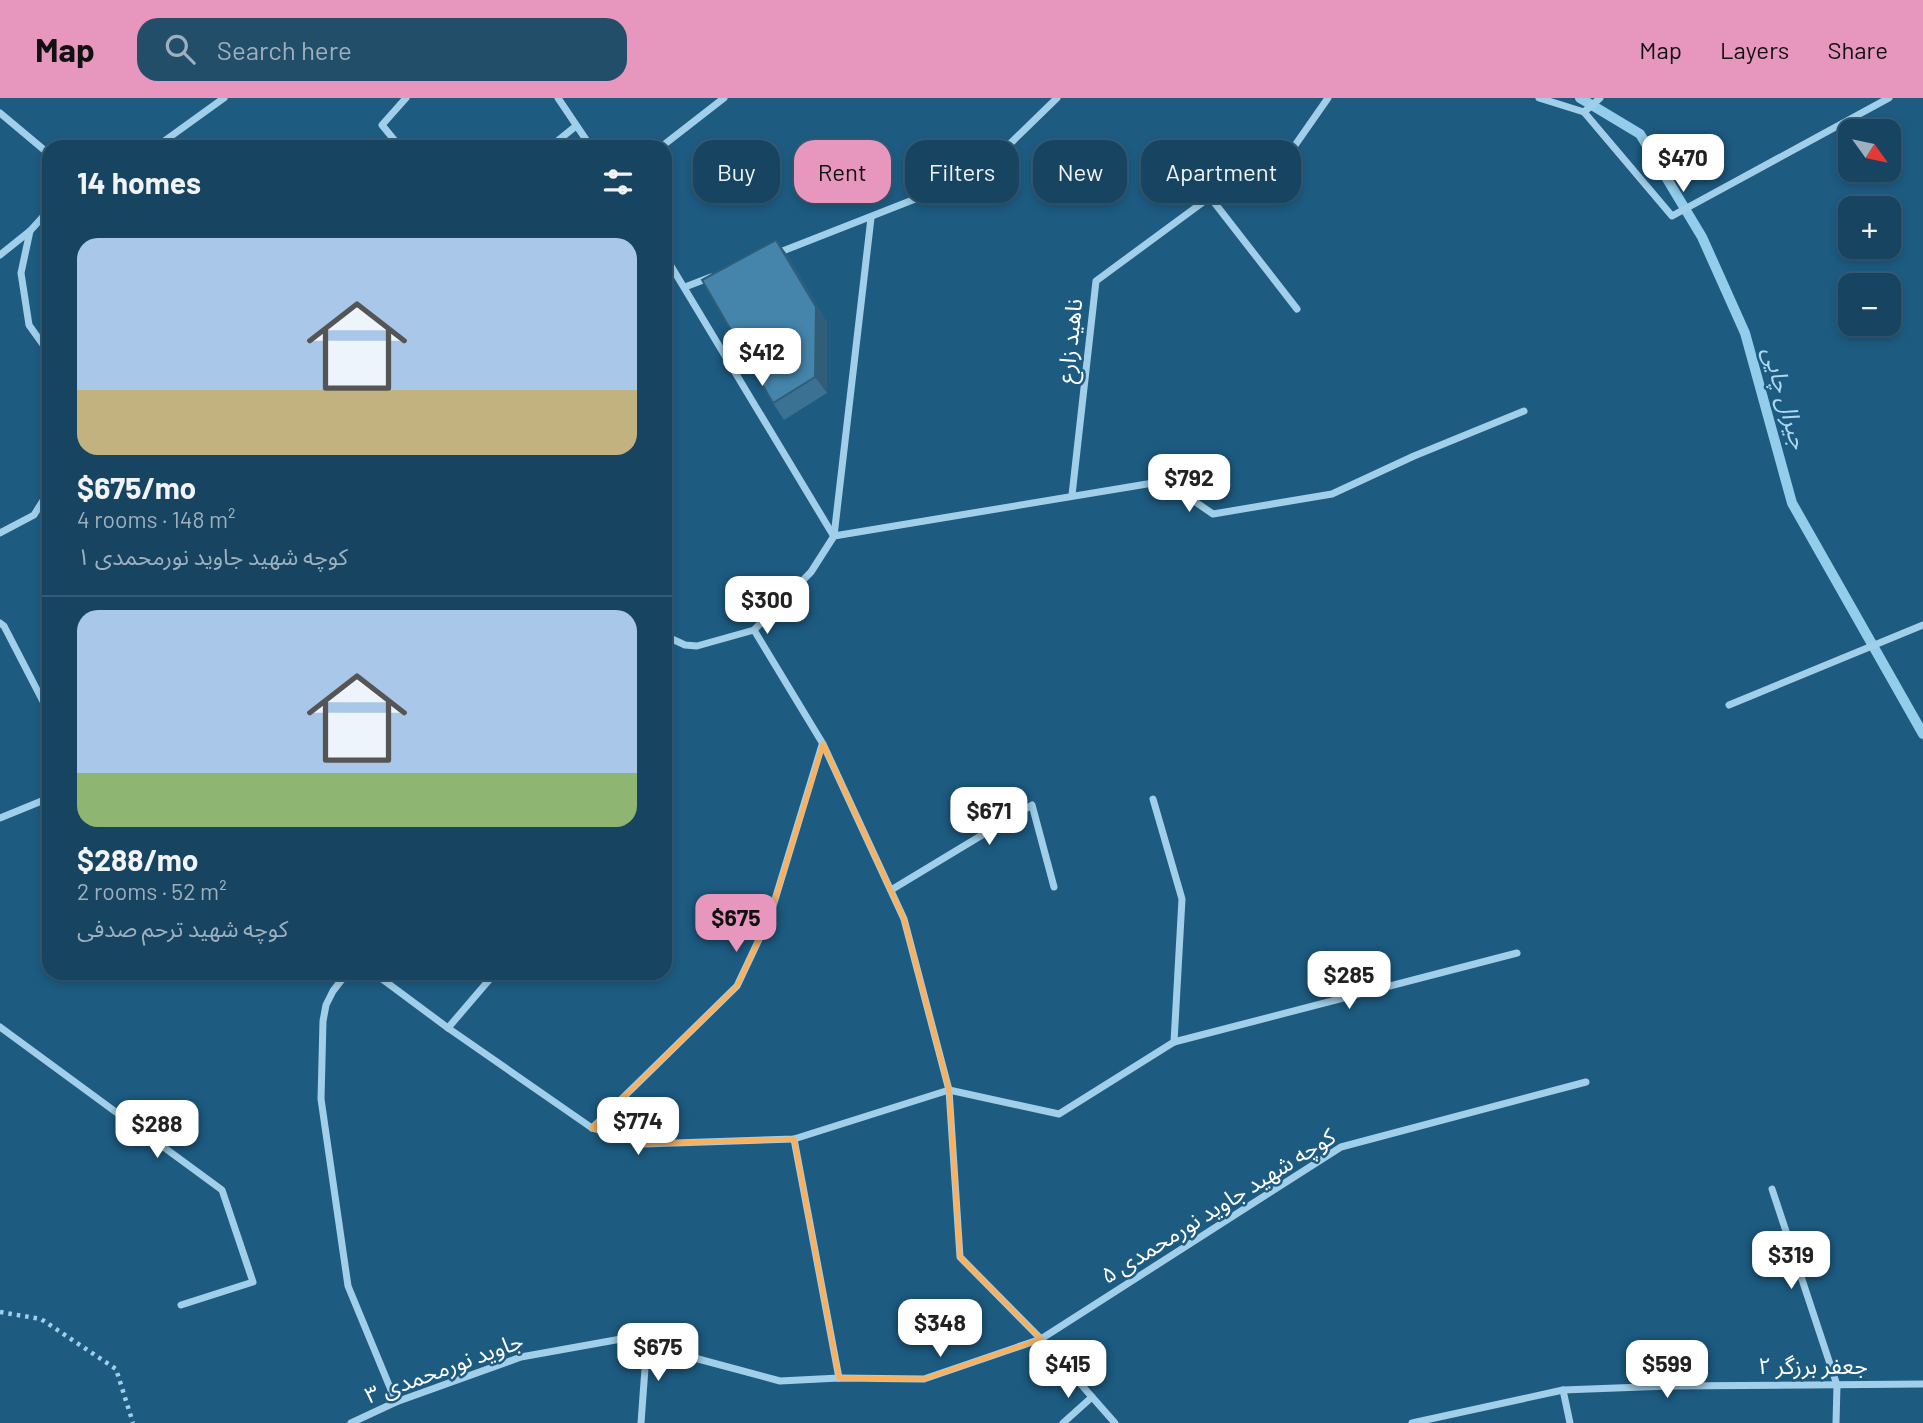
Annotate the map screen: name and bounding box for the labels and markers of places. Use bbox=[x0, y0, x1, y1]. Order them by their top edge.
pin: $470 bbox=[1642, 134, 1724, 194]
pin: $412 bbox=[721, 328, 803, 388]
pin: $792 bbox=[1148, 454, 1230, 514]
pin: $300 bbox=[726, 576, 808, 636]
pin: $671 bbox=[948, 788, 1030, 847]
pin: $675 bbox=[695, 894, 777, 954]
pin: $285 bbox=[1308, 951, 1390, 1011]
pin: $774 bbox=[597, 1098, 679, 1157]
pin: $288 bbox=[116, 1100, 198, 1160]
pin: $319 bbox=[1750, 1232, 1832, 1291]
pin: $348 bbox=[899, 1300, 981, 1359]
pin: $675 bbox=[617, 1324, 699, 1383]
pin: $415 bbox=[1027, 1340, 1109, 1400]
pin: $599 bbox=[1626, 1340, 1708, 1400]

